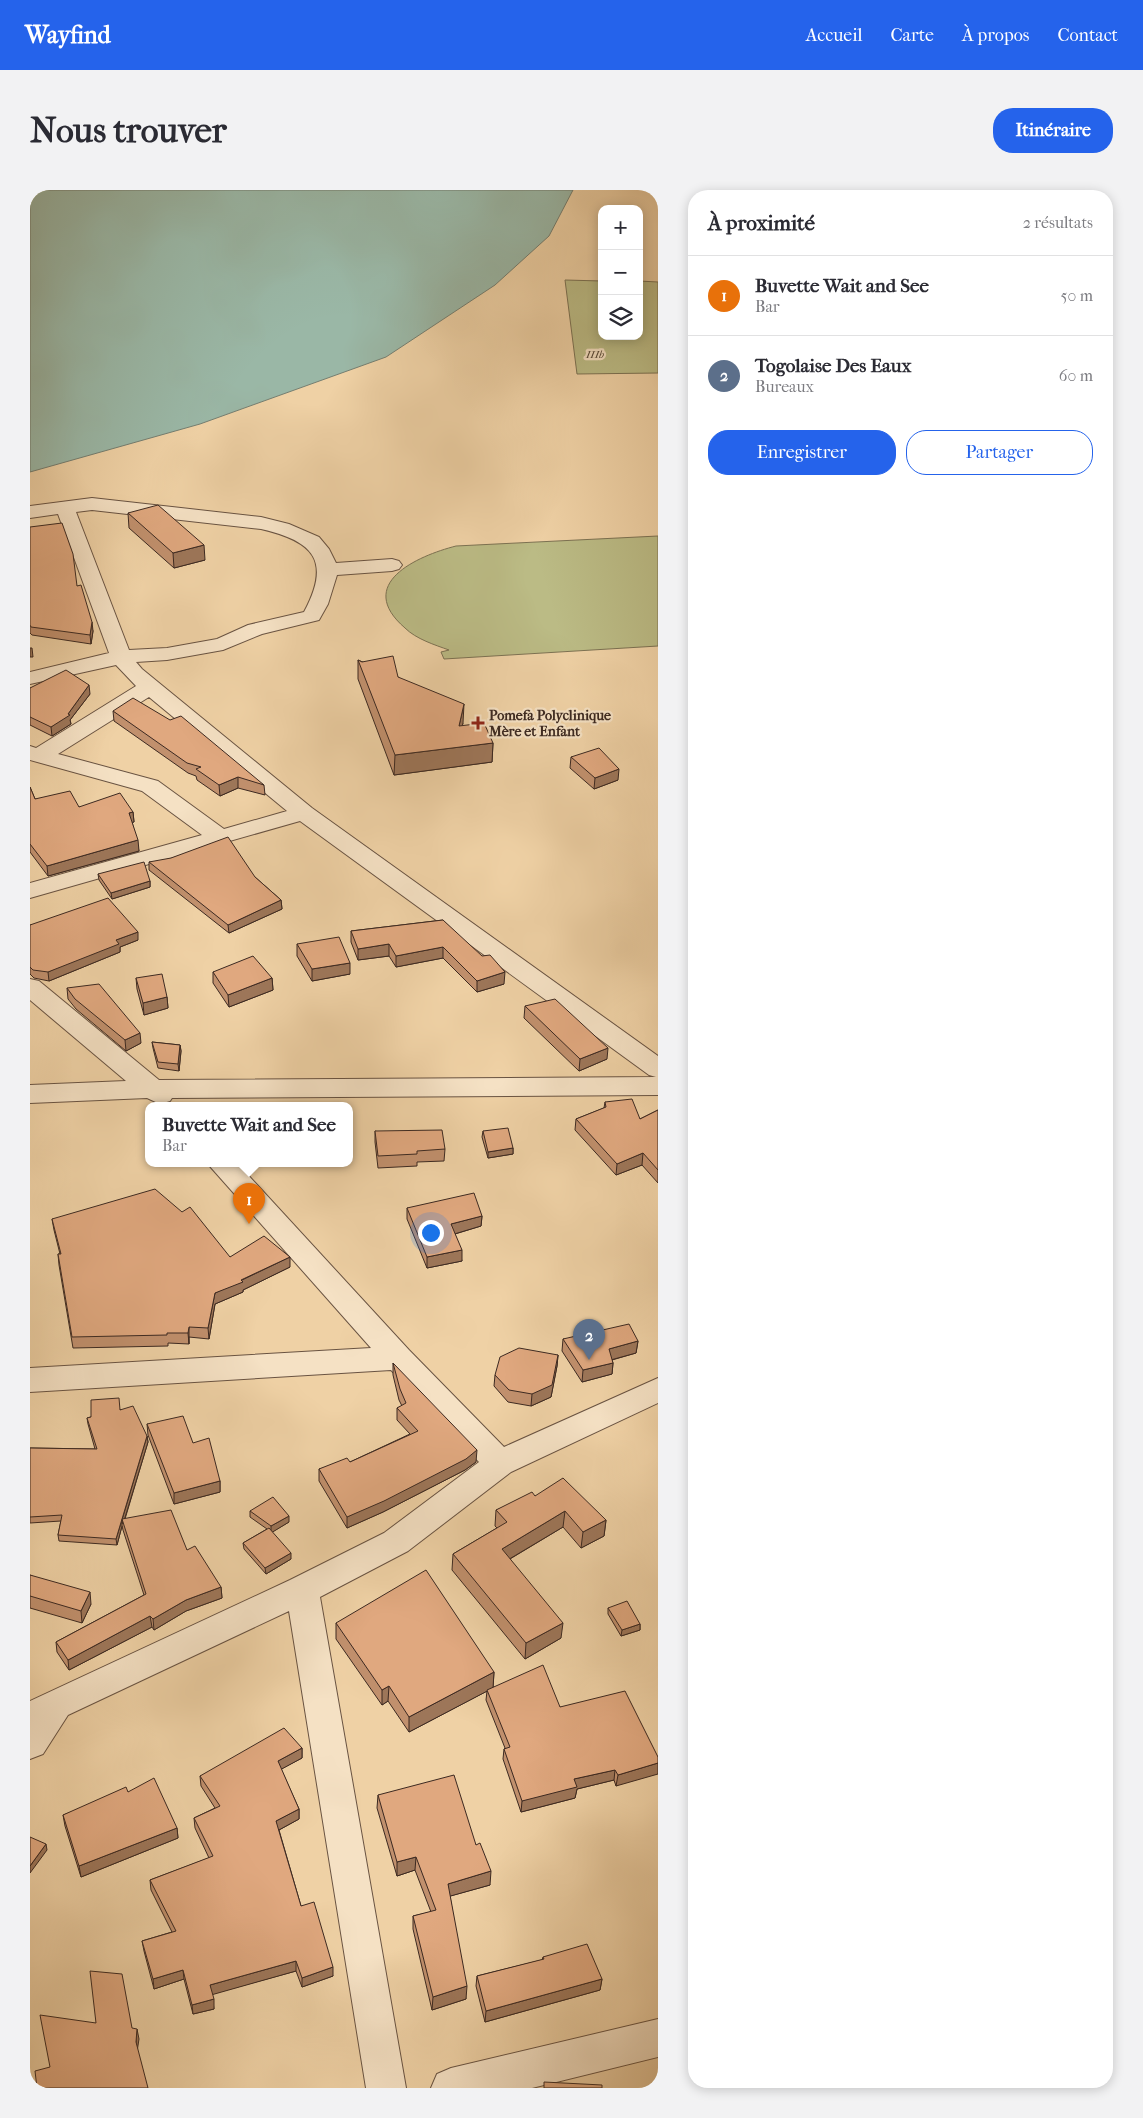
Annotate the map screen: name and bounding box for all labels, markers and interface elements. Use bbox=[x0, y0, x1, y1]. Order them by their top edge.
text: Wayfind bbox=[25, 21, 111, 49]
text: Accueil bbox=[806, 25, 863, 46]
text: Carte bbox=[891, 25, 934, 46]
text: À propos bbox=[962, 25, 1029, 46]
text: Contact bbox=[1057, 25, 1118, 46]
button: Itinéraire bbox=[993, 108, 1113, 153]
text: Nous trouver bbox=[30, 110, 227, 151]
map controls bbox=[598, 205, 643, 340]
button: + bbox=[598, 205, 643, 250]
text: À proximité bbox=[708, 211, 815, 235]
text: 2 résultats bbox=[1023, 213, 1093, 232]
button: − bbox=[598, 250, 643, 295]
text: Buvette Wait and See bbox=[755, 275, 929, 297]
text: 1 bbox=[721, 286, 727, 305]
text: 50 m bbox=[1061, 286, 1093, 305]
button: layers bbox=[598, 295, 643, 340]
text: Bar bbox=[755, 297, 780, 316]
park label: IIIb bbox=[585, 348, 604, 361]
text: Togolaise Des Eaux bbox=[755, 355, 911, 377]
text: 2 bbox=[720, 366, 728, 385]
text: 60 m bbox=[1059, 366, 1093, 385]
text: Bureaux bbox=[755, 377, 814, 396]
button: Enregistrer bbox=[708, 430, 896, 475]
button: Partager bbox=[906, 430, 1093, 475]
place label: Pomefa Polyclinique Mère et Enfant bbox=[488, 707, 611, 740]
marker: Pomefa Polyclinique Mère et Enfant bbox=[471, 716, 485, 730]
popup bbox=[145, 1102, 353, 1167]
text: Buvette Wait and See bbox=[162, 1114, 336, 1136]
text: Bar bbox=[162, 1136, 187, 1155]
pin: 1 bbox=[233, 1183, 265, 1224]
your location bbox=[418, 1220, 444, 1246]
pin: 2 bbox=[573, 1319, 605, 1360]

